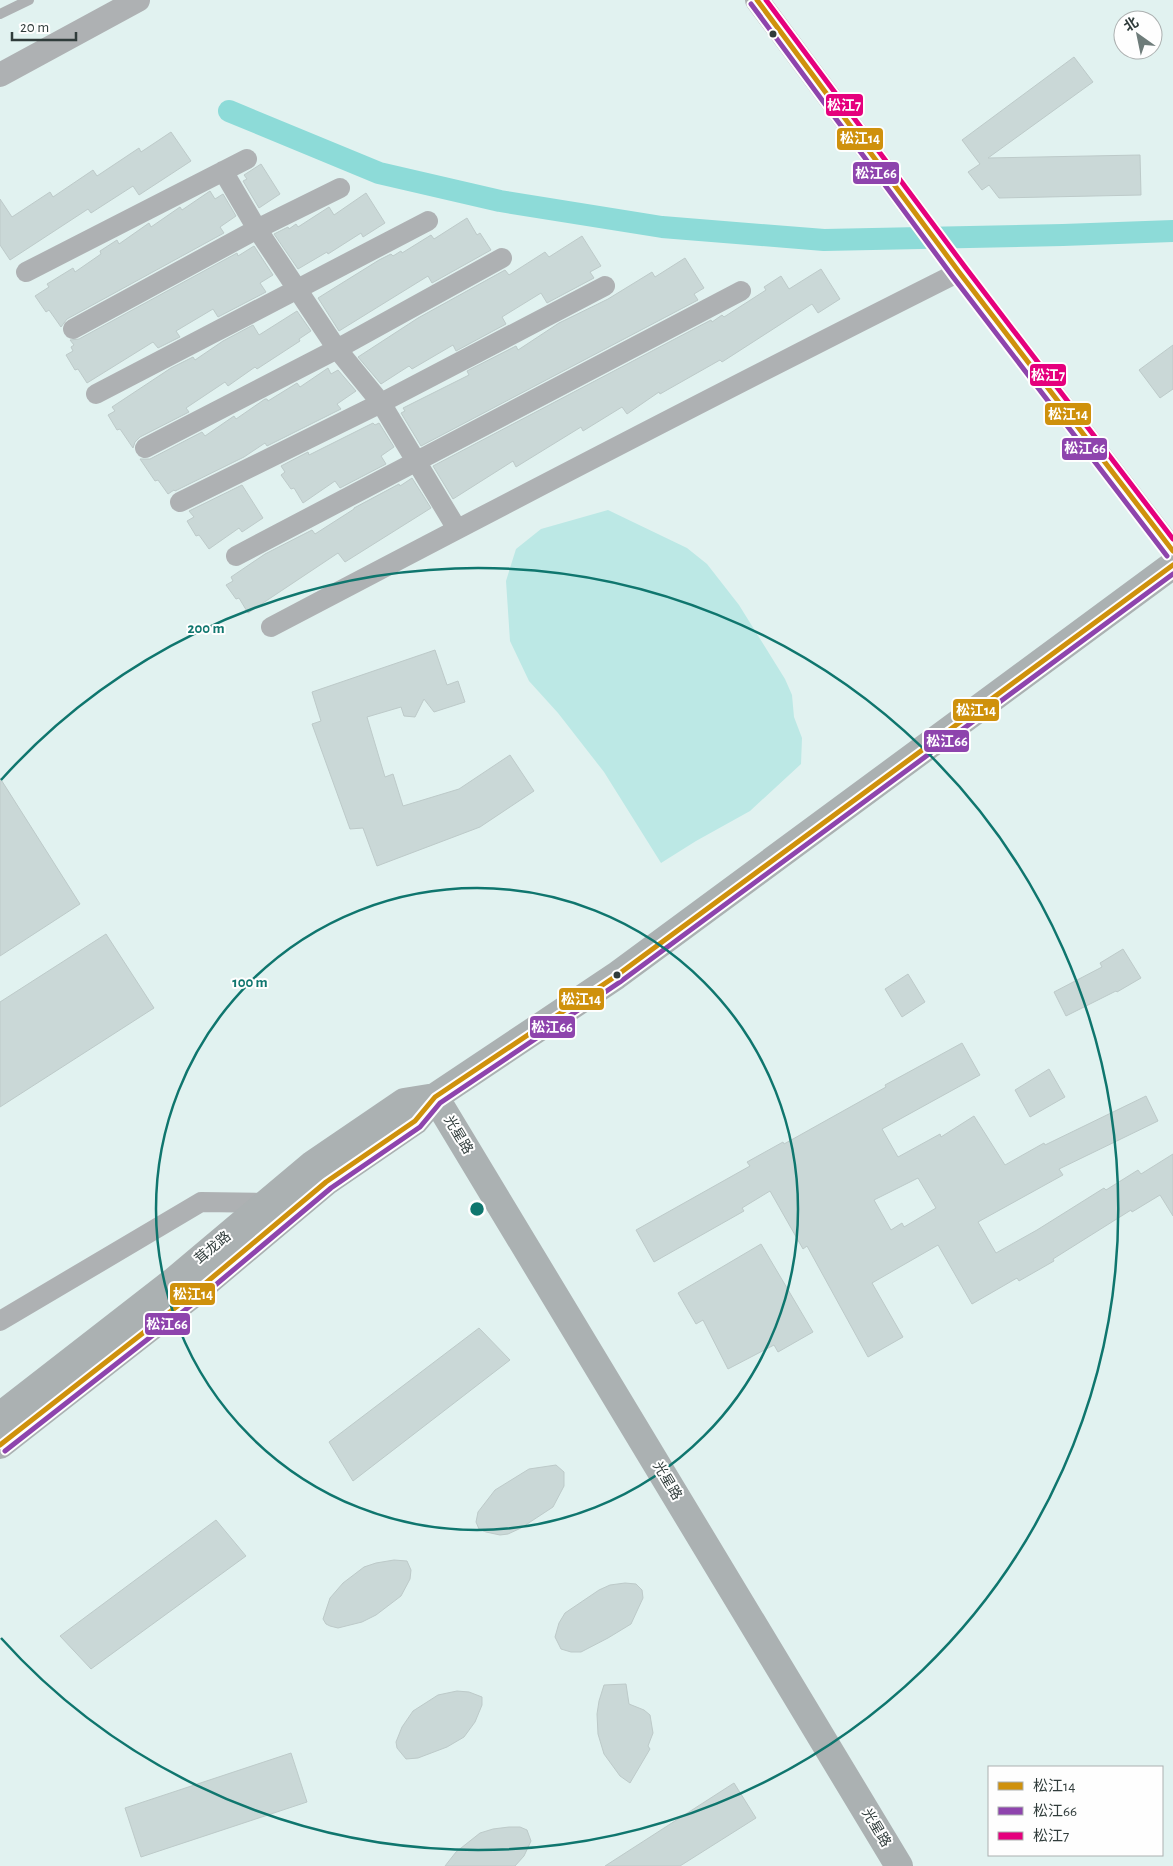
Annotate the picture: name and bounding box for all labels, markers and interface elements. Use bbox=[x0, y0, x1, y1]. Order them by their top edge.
scale bar bbox=[12, 10, 76, 42]
north arrow bbox=[1113, 10, 1163, 60]
text: 北 bbox=[1121, 14, 1141, 35]
text: 20 m bbox=[20, 20, 49, 35]
unlabelled marker bbox=[768, 29, 778, 39]
line badge: 松江7 bbox=[825, 93, 864, 117]
text: 松江7 bbox=[827, 98, 861, 113]
line badge: 松江14 bbox=[836, 127, 884, 151]
text: 松江14 bbox=[840, 131, 880, 146]
line badge: 松江66 bbox=[852, 161, 900, 185]
text: 松江66 bbox=[855, 166, 897, 181]
line badge: 松江7 bbox=[1029, 363, 1067, 387]
text: 松江7 bbox=[1031, 368, 1065, 383]
line badge: 松江14 bbox=[1044, 402, 1092, 426]
text: 松江14 bbox=[1048, 407, 1088, 422]
line badge: 松江66 bbox=[1061, 437, 1108, 461]
text: 松江66 bbox=[1064, 441, 1106, 456]
text: 200 m bbox=[187, 621, 225, 636]
line badge: 松江14 bbox=[952, 698, 1000, 722]
text: 松江14 bbox=[956, 703, 996, 718]
line badge: 松江66 bbox=[923, 729, 970, 753]
text: 松江66 bbox=[926, 734, 968, 749]
unlabelled marker bbox=[612, 970, 622, 980]
text: 100 m bbox=[232, 975, 268, 990]
line badge: 松江14 bbox=[558, 987, 605, 1011]
text: 松江14 bbox=[561, 992, 601, 1007]
line badge: 松江66 bbox=[529, 1015, 576, 1039]
text: 松江66 bbox=[531, 1020, 573, 1035]
street label: 光星路 bbox=[441, 1113, 476, 1157]
centre of rings bbox=[468, 1200, 486, 1218]
street label: 茸龙路 bbox=[191, 1228, 234, 1267]
line badge: 松江14 bbox=[169, 1282, 216, 1306]
text: 松江14 bbox=[173, 1287, 213, 1302]
line badge: 松江66 bbox=[144, 1312, 191, 1336]
text: 松江66 bbox=[146, 1317, 188, 1332]
street label: 光星路 bbox=[650, 1459, 685, 1503]
legend bbox=[988, 1766, 1163, 1856]
text: 松江14 bbox=[1033, 1778, 1075, 1794]
text: 松江66 bbox=[1033, 1803, 1077, 1819]
street label: 光星路 bbox=[859, 1806, 894, 1850]
text: 松江7 bbox=[1033, 1828, 1069, 1844]

